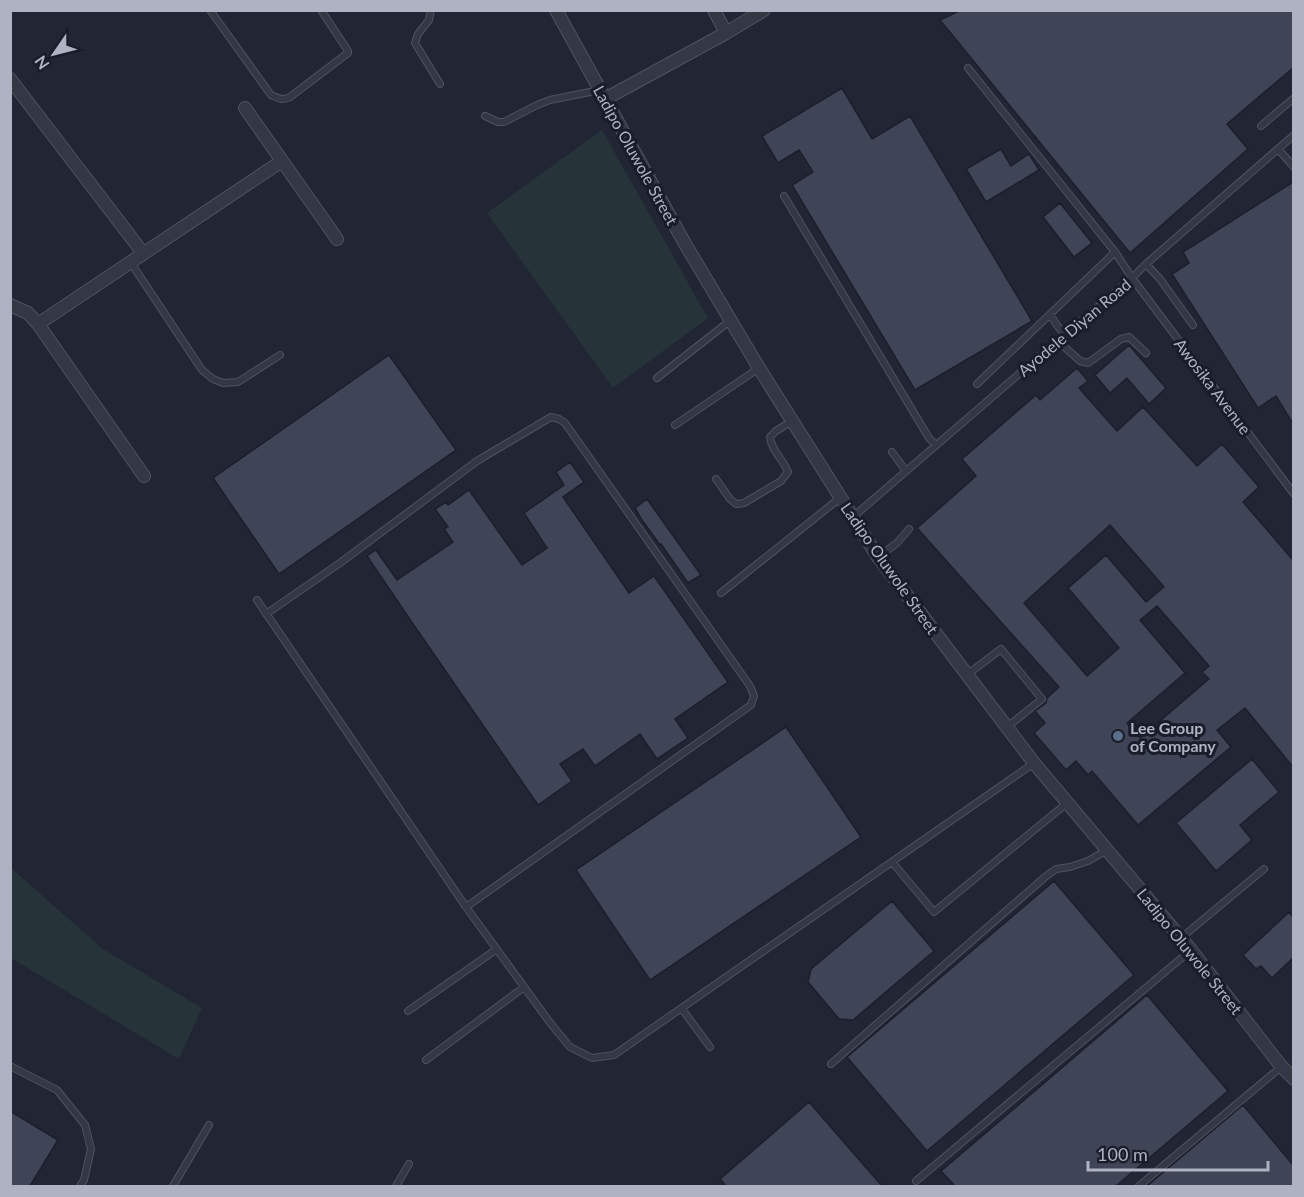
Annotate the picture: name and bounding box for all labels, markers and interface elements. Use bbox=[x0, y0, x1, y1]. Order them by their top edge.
north arrow bbox=[24, 24, 84, 84]
text: N bbox=[30, 52, 53, 73]
street label: Ladipo Oluwole Street bbox=[590, 82, 682, 228]
street label: Ayodele Diyan Road bbox=[1014, 274, 1134, 380]
street label: Awosika Avenue bbox=[1171, 334, 1255, 438]
street label: Ladipo Oluwole Street bbox=[837, 498, 943, 638]
place label: Lee Group of Company bbox=[1130, 718, 1216, 755]
marker: Lee Group of Company bbox=[1111, 729, 1125, 743]
street label: Ladipo Oluwole Street bbox=[1133, 884, 1247, 1018]
scale bar bbox=[1088, 1134, 1268, 1172]
text: 100 m bbox=[1097, 1143, 1148, 1165]

